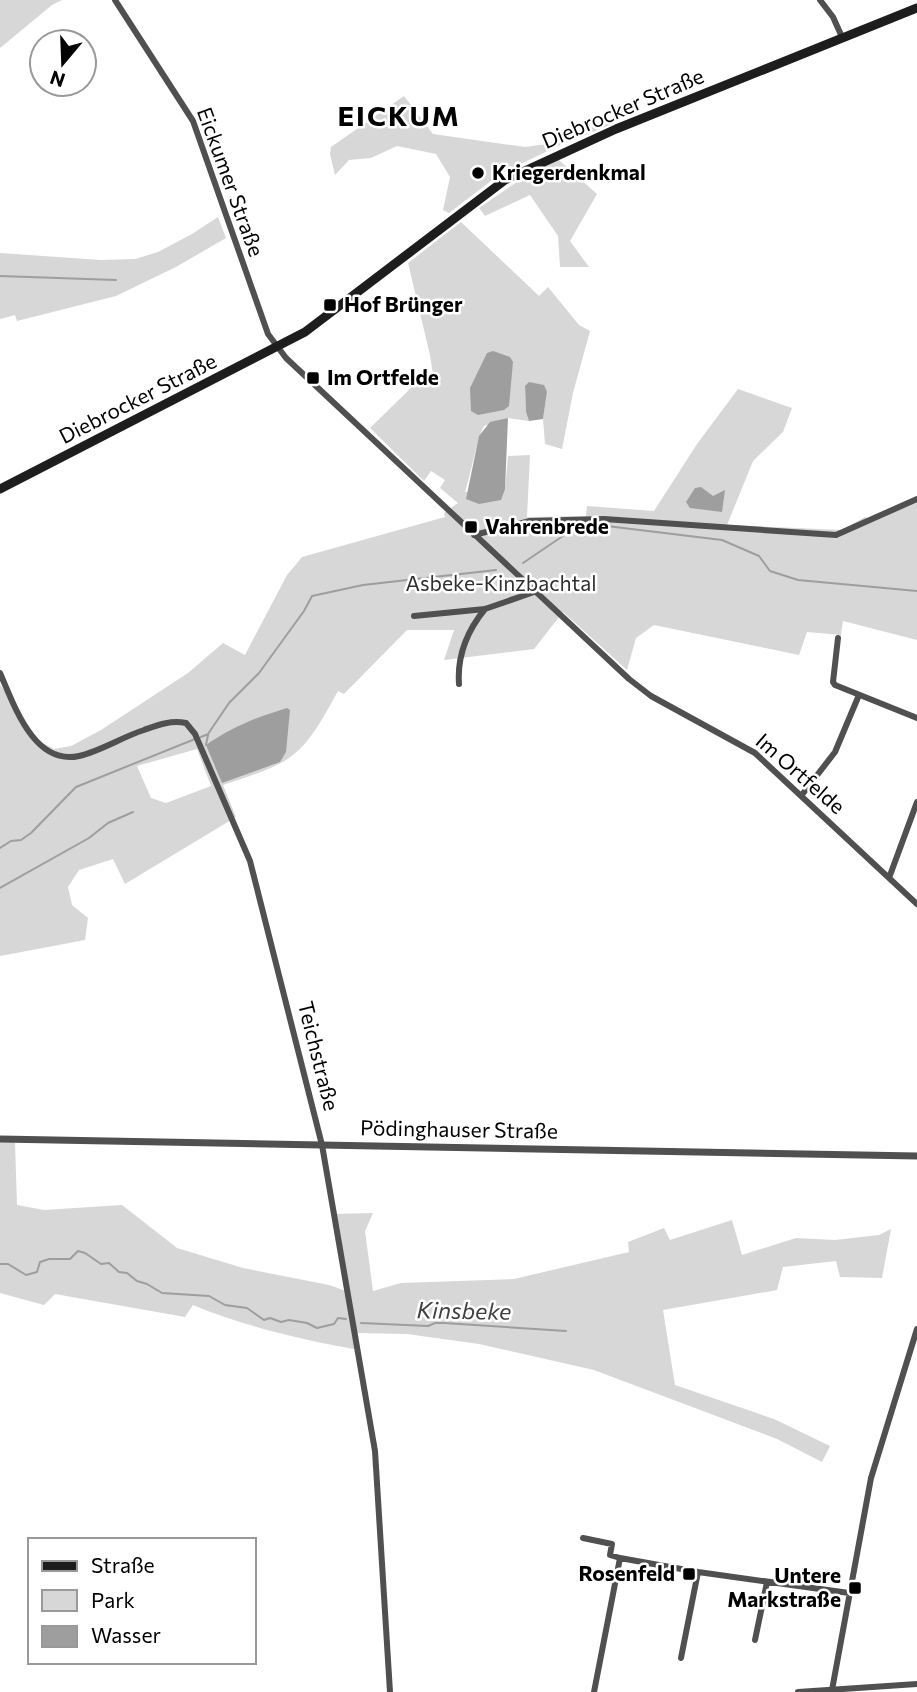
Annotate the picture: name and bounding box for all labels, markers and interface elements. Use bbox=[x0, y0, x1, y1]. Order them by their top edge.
north arrow bbox=[28, 28, 98, 98]
street label: Diebrocker Straße bbox=[538, 62, 707, 153]
text: N bbox=[47, 66, 68, 93]
district label: EICKUM bbox=[337, 98, 461, 132]
street label: Eickumer Straße bbox=[193, 104, 270, 259]
place label: Kriegerdenkmal bbox=[492, 159, 646, 184]
marker: Kriegerdenkmal bbox=[470, 165, 486, 181]
place label: Hof Brünger bbox=[344, 291, 463, 316]
marker: Hof Brünger bbox=[322, 297, 338, 313]
street label: Diebrocker Straße bbox=[54, 347, 220, 448]
place label: Im Ortfelde bbox=[327, 364, 439, 389]
marker: Im Ortfelde bbox=[305, 370, 321, 386]
place label: Vahrenbrede bbox=[485, 513, 609, 538]
marker: Vahrenbrede bbox=[463, 519, 479, 535]
park label: Asbeke-Kinzbachtal bbox=[405, 570, 597, 595]
street label: Im Ortfelde bbox=[751, 727, 851, 818]
street label: Teichstraße bbox=[294, 998, 345, 1113]
street label: Pödinghauser Straße bbox=[360, 1114, 558, 1143]
water label: Kinsbeke bbox=[416, 1295, 512, 1325]
legend bbox=[28, 1538, 256, 1664]
text: Straße bbox=[91, 1552, 155, 1577]
place label: Rosenfeld bbox=[579, 1560, 675, 1585]
place label: Untere Markstraße bbox=[727, 1562, 841, 1611]
marker: Rosenfeld bbox=[681, 1566, 697, 1582]
marker: Untere Markstraße bbox=[847, 1580, 863, 1596]
text: Park bbox=[91, 1587, 135, 1612]
text: Wasser bbox=[91, 1622, 161, 1647]

